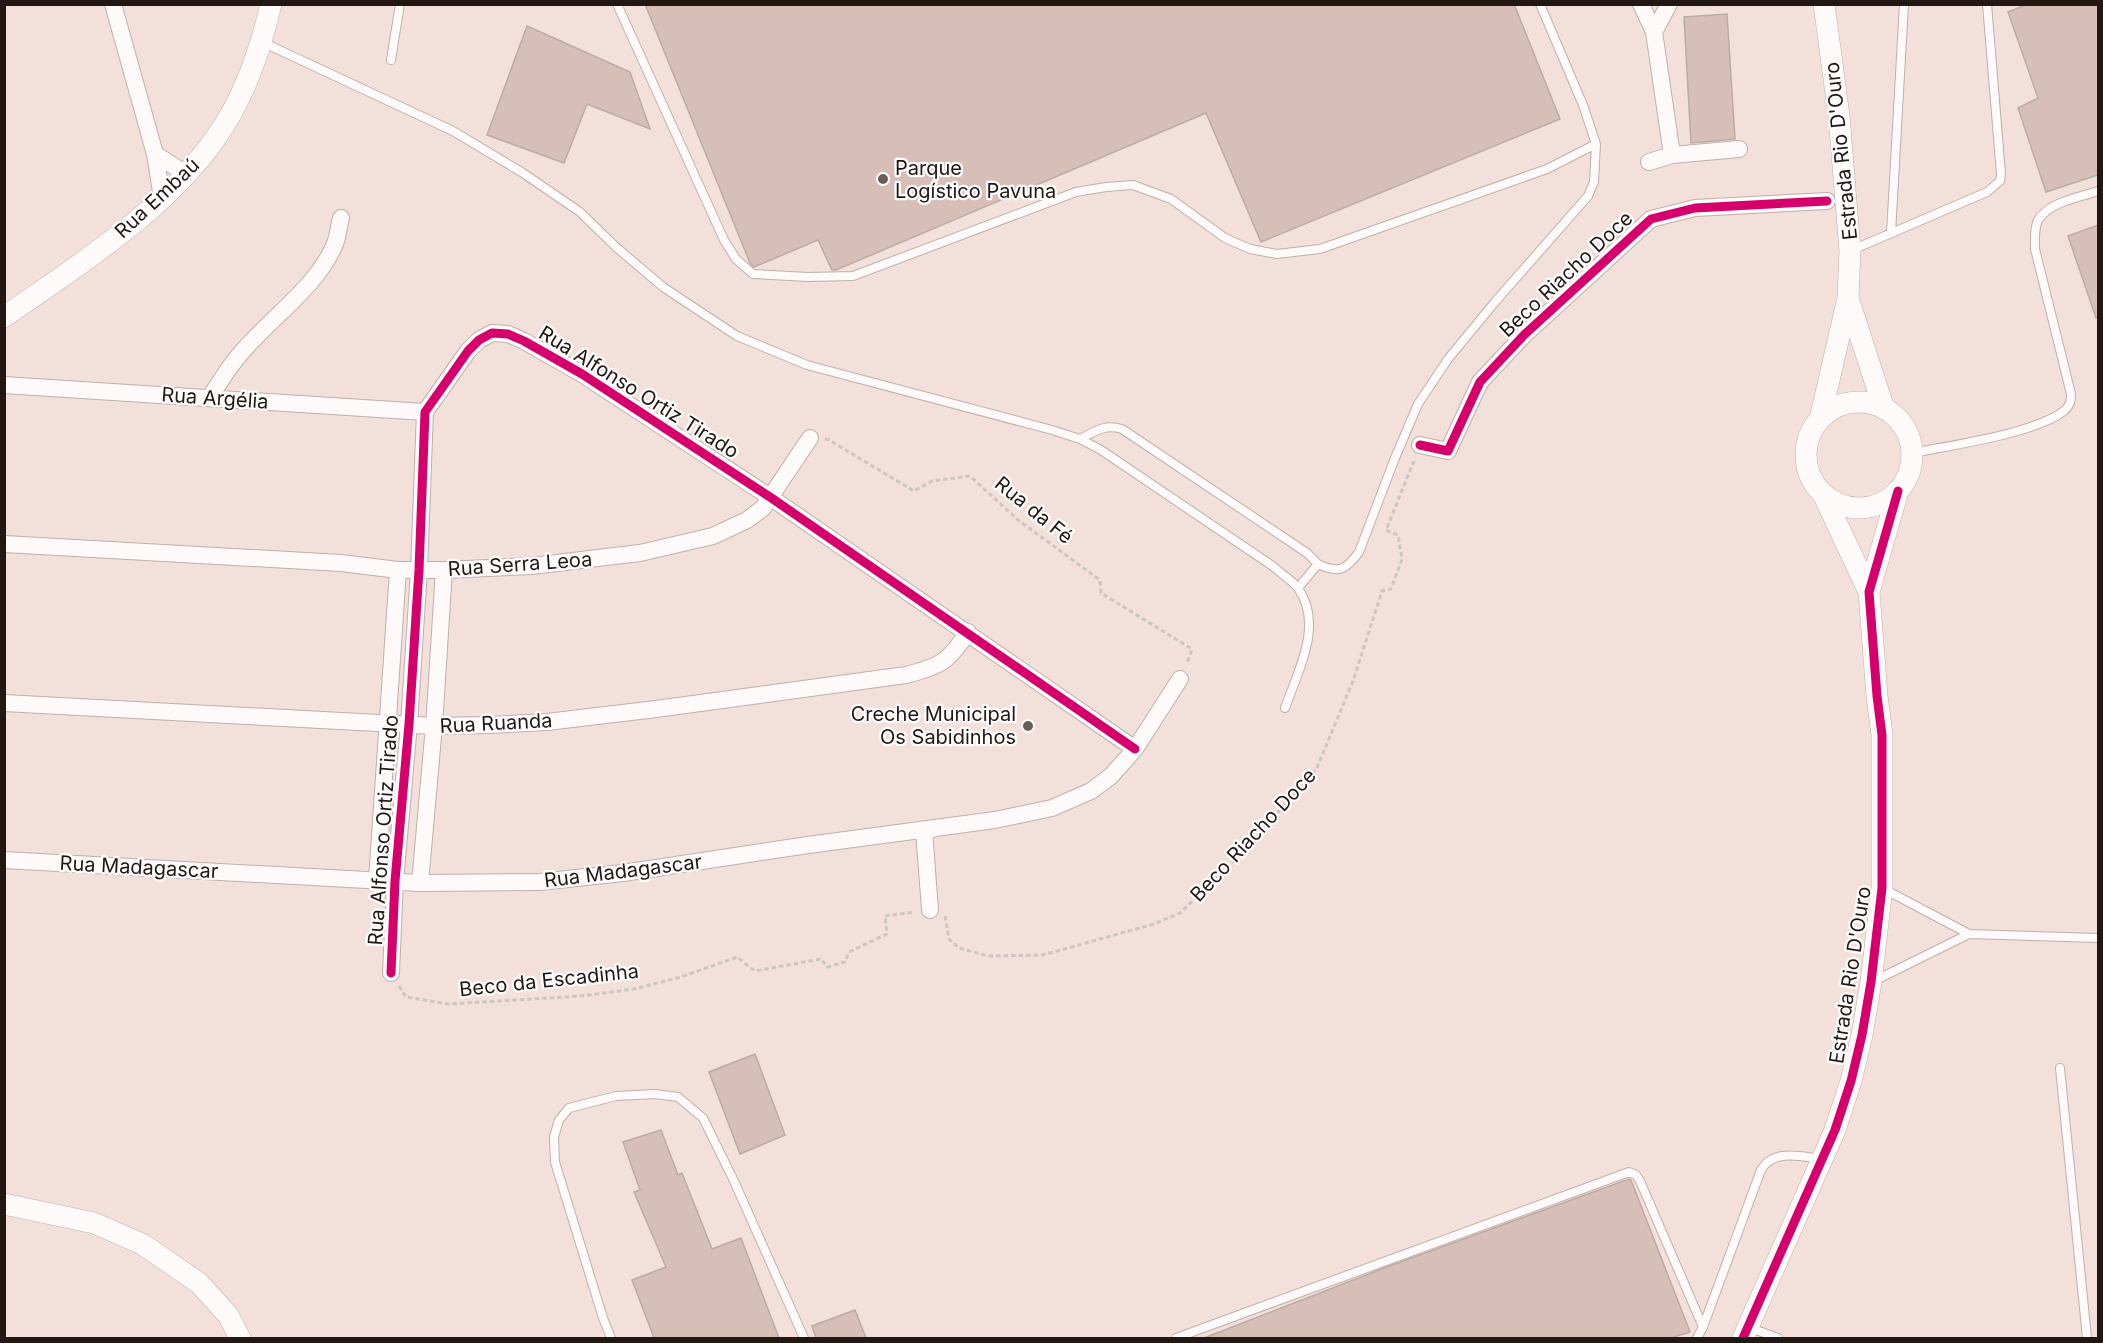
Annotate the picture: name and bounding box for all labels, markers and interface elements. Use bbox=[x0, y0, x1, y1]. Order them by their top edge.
street label: Estrada Rio D'Ouro bbox=[1820, 61, 1862, 241]
street label: Rua Embaú bbox=[110, 153, 204, 243]
place label: Parque Logístico Pavuna bbox=[895, 156, 1056, 203]
marker: Parque Logístico Pavuna bbox=[876, 172, 890, 186]
street label: Beco Riacho Doce bbox=[1495, 206, 1637, 342]
street label: Rua Alfonso Ortiz Tirado bbox=[535, 321, 743, 463]
street label: Rua Argélia bbox=[161, 382, 269, 414]
street label: Rua da Fé bbox=[990, 471, 1078, 549]
street label: Rua Serra Leoa bbox=[447, 547, 593, 581]
place label: Creche Municipal Os Sabidinhos bbox=[851, 702, 1016, 749]
street label: Rua Ruanda bbox=[439, 708, 553, 738]
street label: Rua Alfonso Ortiz Tirado bbox=[363, 714, 403, 946]
marker: Creche Municipal Os Sabidinhos bbox=[1021, 719, 1035, 733]
street label: Beco Riacho Doce bbox=[1185, 764, 1321, 906]
street label: Rua Madagascar bbox=[543, 849, 704, 893]
street label: Rua Madagascar bbox=[59, 851, 219, 883]
street label: Estrada Rio D'Ouro bbox=[1824, 885, 1876, 1065]
street label: Beco da Escadinha bbox=[458, 959, 640, 1001]

